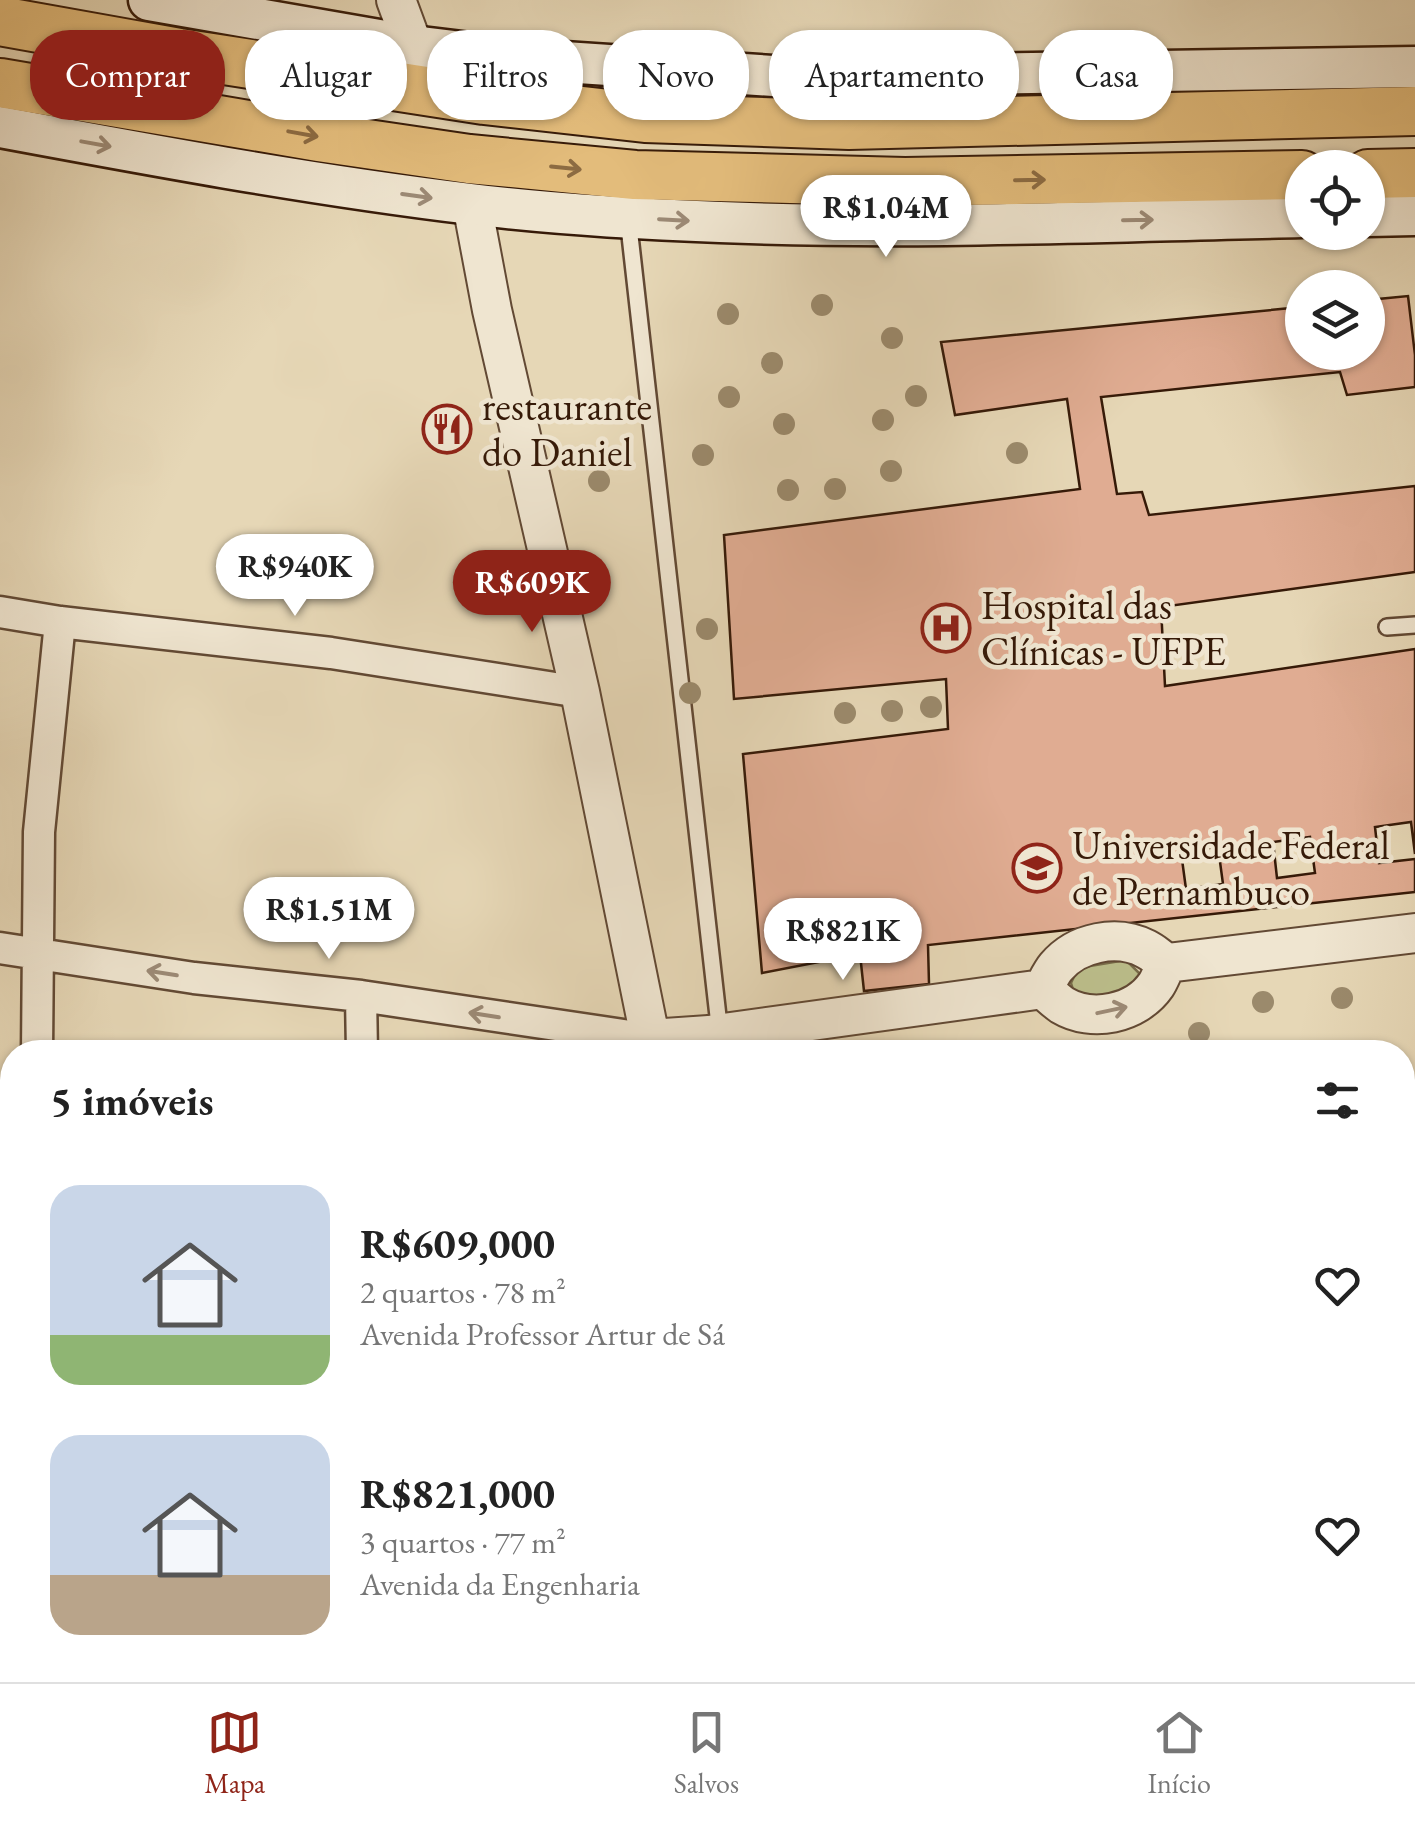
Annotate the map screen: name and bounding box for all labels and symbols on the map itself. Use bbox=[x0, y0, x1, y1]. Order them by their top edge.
one-way arrow bbox=[286, 125, 319, 144]
one-way arrow bbox=[79, 136, 111, 155]
one-way arrow bbox=[549, 159, 581, 178]
one-way arrow bbox=[1014, 170, 1046, 189]
pin: R$1.04M bbox=[794, 175, 978, 260]
one-way arrow bbox=[400, 187, 433, 206]
one-way arrow bbox=[657, 211, 689, 230]
one-way arrow bbox=[1122, 211, 1154, 230]
place label: restaurante do Daniel bbox=[482, 380, 652, 478]
restaurant icon: restaurante do Daniel bbox=[421, 403, 473, 455]
pin: R$940K bbox=[214, 534, 376, 619]
pin: R$609K bbox=[451, 550, 613, 635]
place label: Hospital das Clínicas - UFPE bbox=[981, 579, 1226, 677]
hospital icon: Hospital das Clínicas - UFPE bbox=[920, 602, 972, 654]
place label: Universidade Federal de Pernambuco bbox=[1072, 819, 1390, 917]
school or university icon: Universidade Federal de Pernambuco bbox=[1011, 842, 1063, 894]
pin: R$1.51M bbox=[237, 877, 421, 962]
pin: R$821K bbox=[762, 898, 924, 983]
one-way arrow bbox=[146, 963, 178, 982]
one-way arrow bbox=[1095, 1000, 1127, 1019]
one-way arrow bbox=[468, 1005, 501, 1024]

